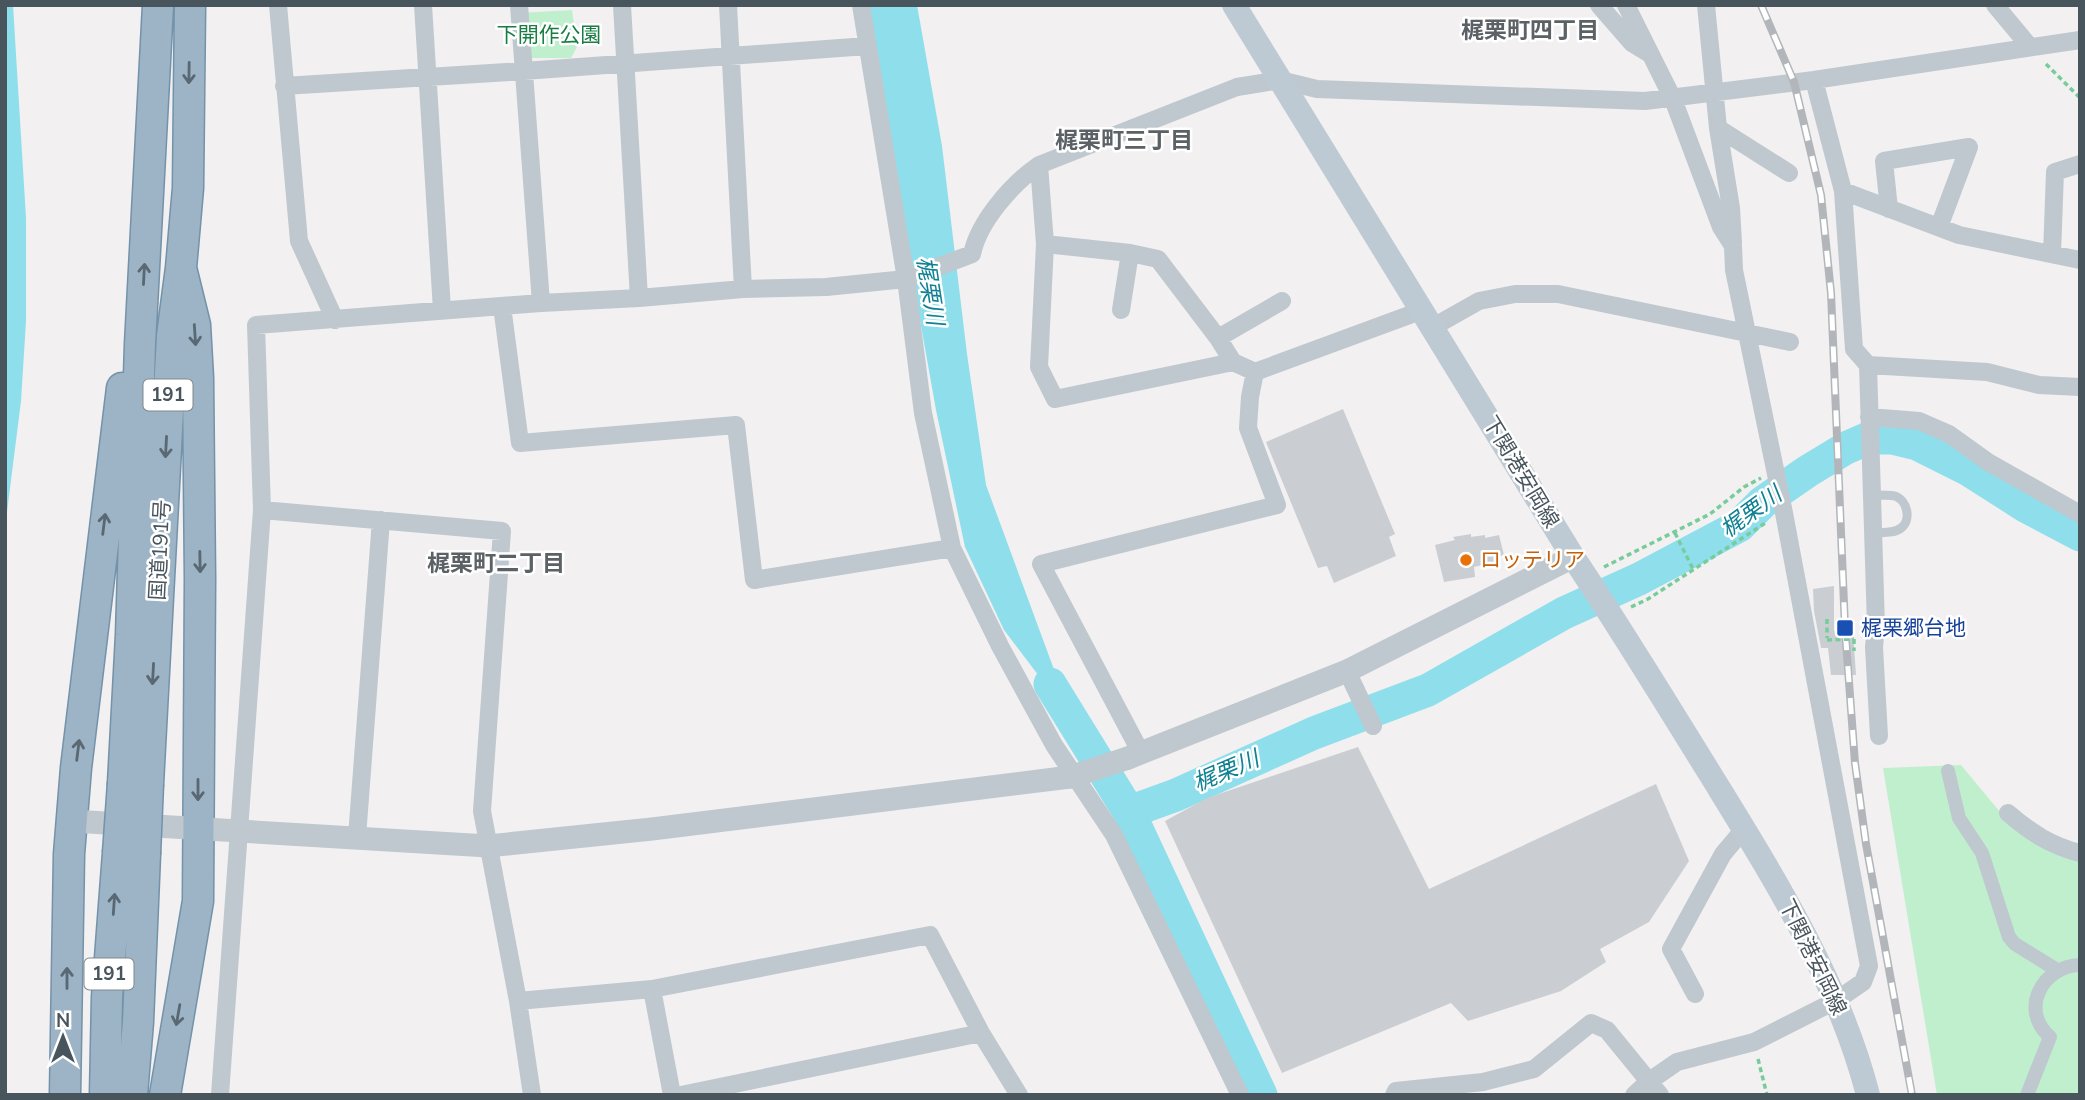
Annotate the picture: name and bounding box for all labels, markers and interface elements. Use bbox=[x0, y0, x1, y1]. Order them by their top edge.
district label: 梶栗町四丁目 bbox=[1461, 15, 1599, 46]
park label: 下開作公園 bbox=[497, 21, 602, 49]
one-way arrow bbox=[183, 62, 196, 85]
district label: 梶栗町三丁目 bbox=[1055, 125, 1193, 156]
water label: 梶栗川 bbox=[909, 255, 951, 330]
one-way arrow bbox=[137, 263, 150, 286]
one-way arrow bbox=[189, 323, 202, 346]
road number: 191 bbox=[144, 380, 192, 410]
street label: 下関港安岡線 bbox=[1477, 411, 1565, 533]
one-way arrow bbox=[159, 435, 172, 458]
water label: 梶栗川 bbox=[1714, 477, 1790, 545]
street label: 国道191号 bbox=[143, 499, 177, 601]
one-way arrow bbox=[98, 514, 111, 536]
place label: ロッテリア bbox=[1480, 546, 1585, 574]
district label: 梶栗町二丁目 bbox=[427, 548, 565, 579]
one-way arrow bbox=[193, 550, 207, 573]
marker: ロッテリア bbox=[1458, 552, 1474, 568]
place label: 梶栗郷台地 bbox=[1861, 614, 1966, 642]
marker: 梶栗郷台地 bbox=[1835, 618, 1855, 638]
one-way arrow bbox=[147, 662, 160, 685]
one-way arrow bbox=[72, 740, 85, 762]
water label: 梶栗川 bbox=[1188, 742, 1267, 799]
one-way arrow bbox=[191, 778, 205, 801]
one-way arrow bbox=[108, 893, 121, 916]
street label: 下関港安岡線 bbox=[1773, 894, 1853, 1020]
road number: 191 bbox=[84, 958, 134, 990]
one-way arrow bbox=[60, 966, 74, 989]
north arrow bbox=[28, 1002, 98, 1072]
one-way arrow bbox=[171, 1003, 184, 1026]
text: N bbox=[56, 1008, 70, 1034]

